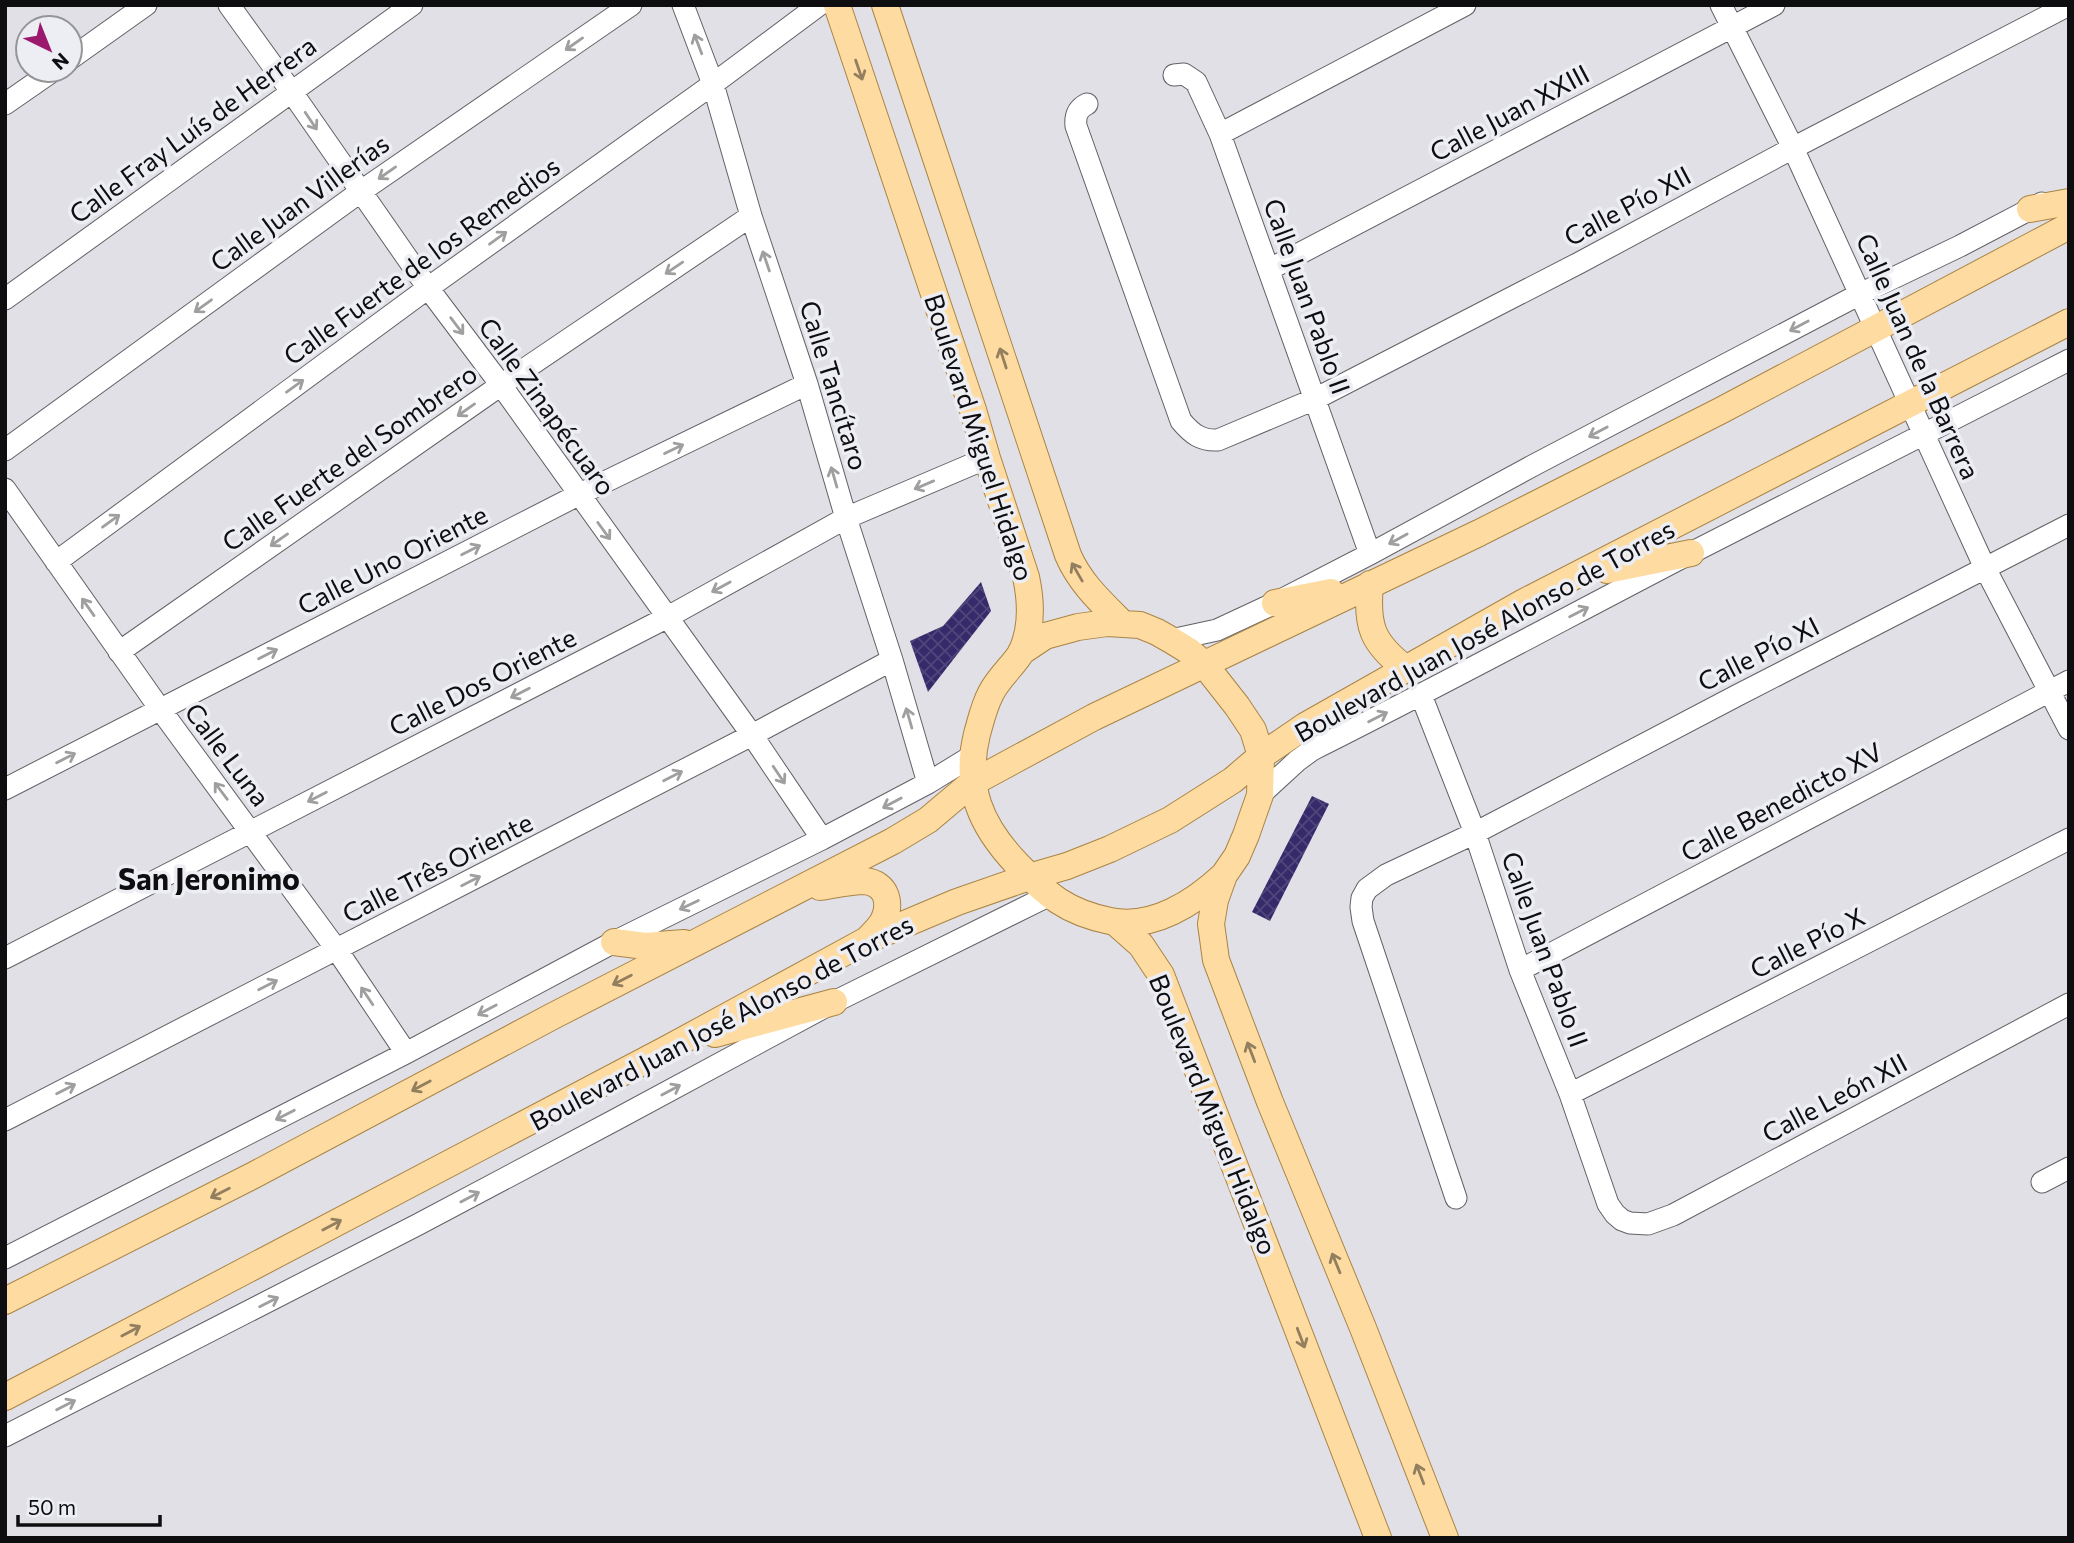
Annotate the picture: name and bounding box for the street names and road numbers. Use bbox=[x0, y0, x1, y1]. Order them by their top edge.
street label: Calle Fray Luís de Herrera bbox=[63, 29, 321, 229]
street label: Calle Juan XXIII bbox=[1424, 57, 1594, 167]
street label: Calle Juan Villerías bbox=[204, 127, 394, 277]
street label: Calle Fuerte de los Remedios bbox=[277, 149, 565, 371]
street label: Calle Pío XII bbox=[1558, 159, 1696, 251]
street label: Calle Juan Pablo II bbox=[1258, 194, 1358, 398]
street label: Calle Juan de la Barrera bbox=[1851, 228, 1987, 484]
street label: Boulevard Miguel Hidalgo bbox=[919, 290, 1041, 584]
street label: Calle Tancítaro bbox=[795, 297, 875, 473]
street label: Calle Zinapécuaro bbox=[473, 311, 623, 501]
street label: Calle Fuerte del Sombrero bbox=[216, 357, 482, 557]
street label: Calle Uno Oriente bbox=[292, 498, 492, 620]
street label: Boulevard Juan José Alonso de Torres bbox=[1289, 512, 1679, 748]
street label: Calle Pío XI bbox=[1692, 609, 1824, 697]
street label: Calle Dos Oriente bbox=[383, 621, 581, 741]
street label: Calle Luna bbox=[179, 696, 277, 812]
street label: Calle Benedicto XV bbox=[1675, 735, 1887, 867]
street label: Calle Três Oriente bbox=[337, 806, 537, 928]
street label: Calle Juan Pablo II bbox=[1496, 847, 1596, 1051]
street label: Calle Pío X bbox=[1745, 900, 1869, 984]
street label: Boulevard Juan José Alonso de Torres bbox=[524, 908, 918, 1136]
street label: Boulevard Miguel Hidalgo bbox=[1143, 969, 1285, 1259]
street label: Calle León XII bbox=[1756, 1046, 1912, 1148]

